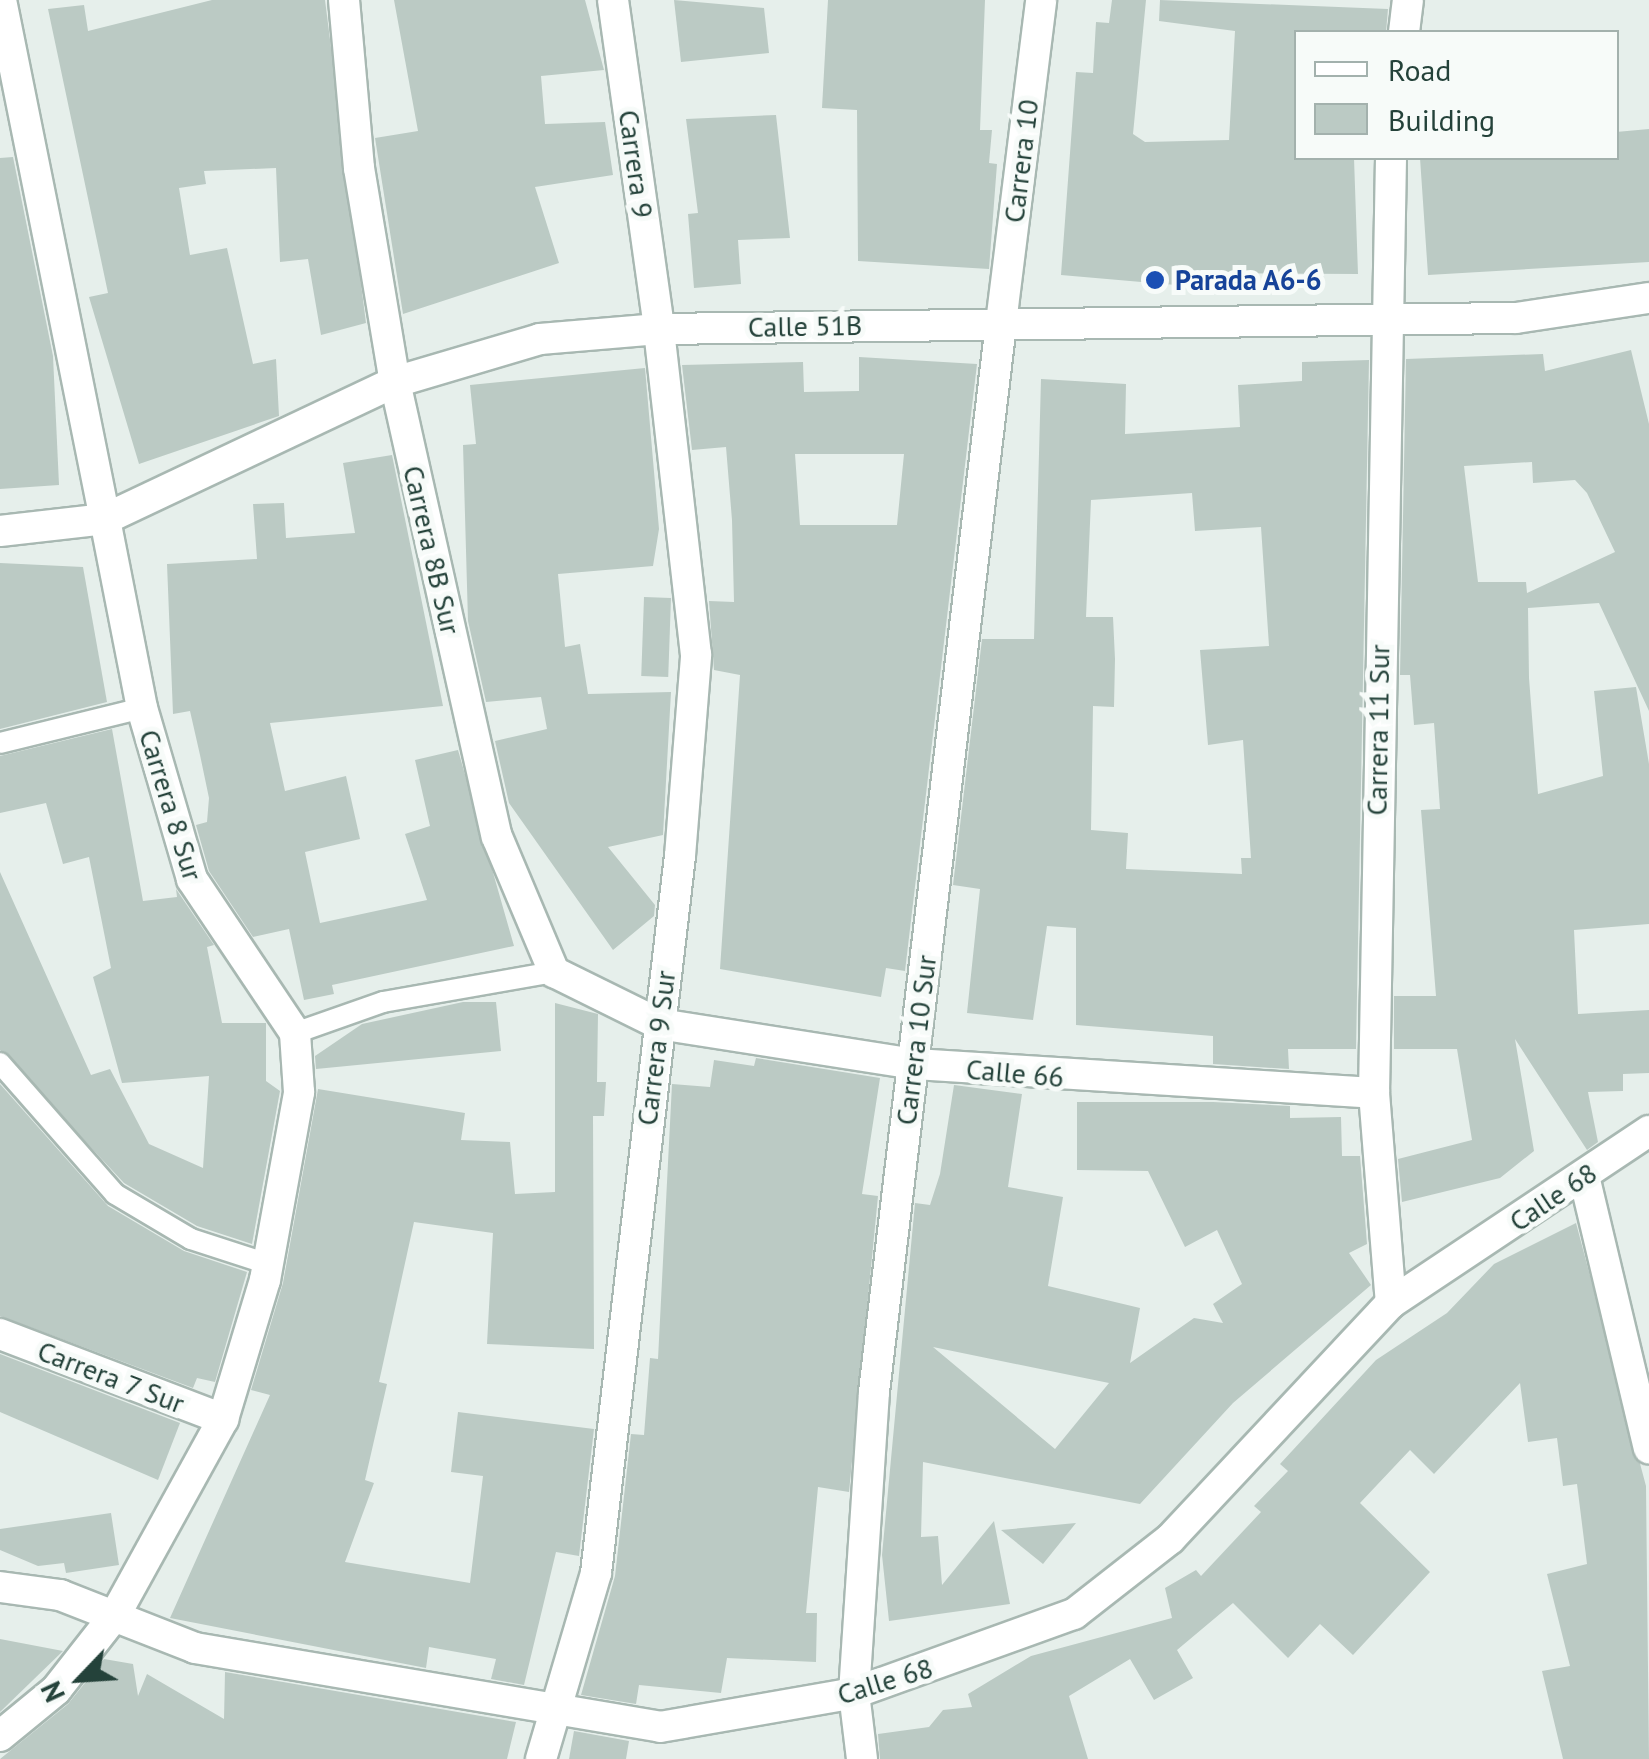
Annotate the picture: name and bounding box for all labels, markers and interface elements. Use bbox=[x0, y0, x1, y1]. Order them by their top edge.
legend bbox=[1294, 30, 1619, 160]
text: Road bbox=[1388, 50, 1452, 89]
street label: Carrera 10 bbox=[997, 97, 1045, 225]
text: Building bbox=[1388, 100, 1495, 139]
street label: Carrera 9 bbox=[612, 108, 660, 220]
place label: Parada A6-6 bbox=[1175, 263, 1323, 297]
marker: Parada A6-6 bbox=[1144, 269, 1166, 291]
street label: Calle 51B bbox=[748, 308, 862, 344]
street label: Carrera 8B Sur bbox=[396, 462, 468, 638]
street label: Carrera 11 Sur bbox=[1360, 644, 1396, 816]
street label: Carrera 8 Sur bbox=[132, 726, 210, 884]
street label: Carrera 10 Sur bbox=[889, 953, 943, 1127]
street label: Carrera 9 Sur bbox=[630, 969, 682, 1127]
street label: Calle 66 bbox=[965, 1052, 1065, 1094]
street label: Calle 68 bbox=[1503, 1156, 1603, 1238]
street label: Carrera 7 Sur bbox=[32, 1333, 190, 1421]
north arrow bbox=[30, 1629, 130, 1729]
street label: Calle 68 bbox=[833, 1651, 937, 1711]
text: N bbox=[32, 1676, 73, 1708]

